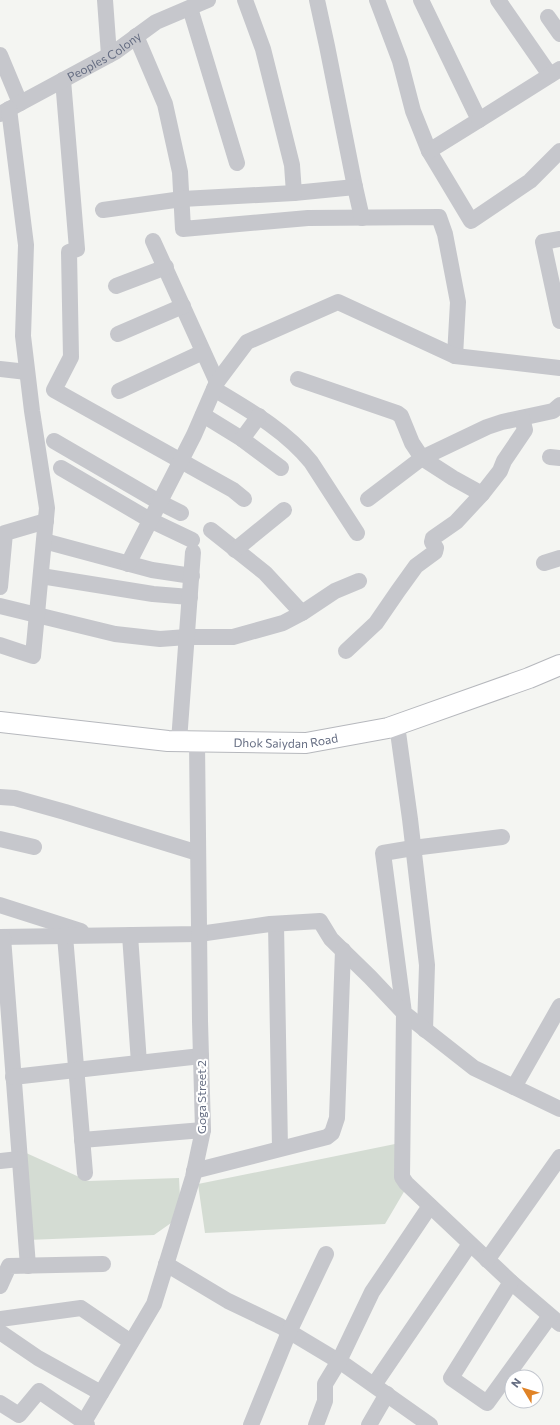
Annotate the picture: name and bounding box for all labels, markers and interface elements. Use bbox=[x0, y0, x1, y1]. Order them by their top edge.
street label: Peoples Colony bbox=[65, 29, 144, 84]
street label: Dhok Saiydan Road bbox=[233, 730, 339, 750]
street label: Goga Street 2 bbox=[194, 1060, 208, 1134]
north arrow bbox=[504, 1369, 544, 1409]
text: N bbox=[508, 1375, 523, 1390]

